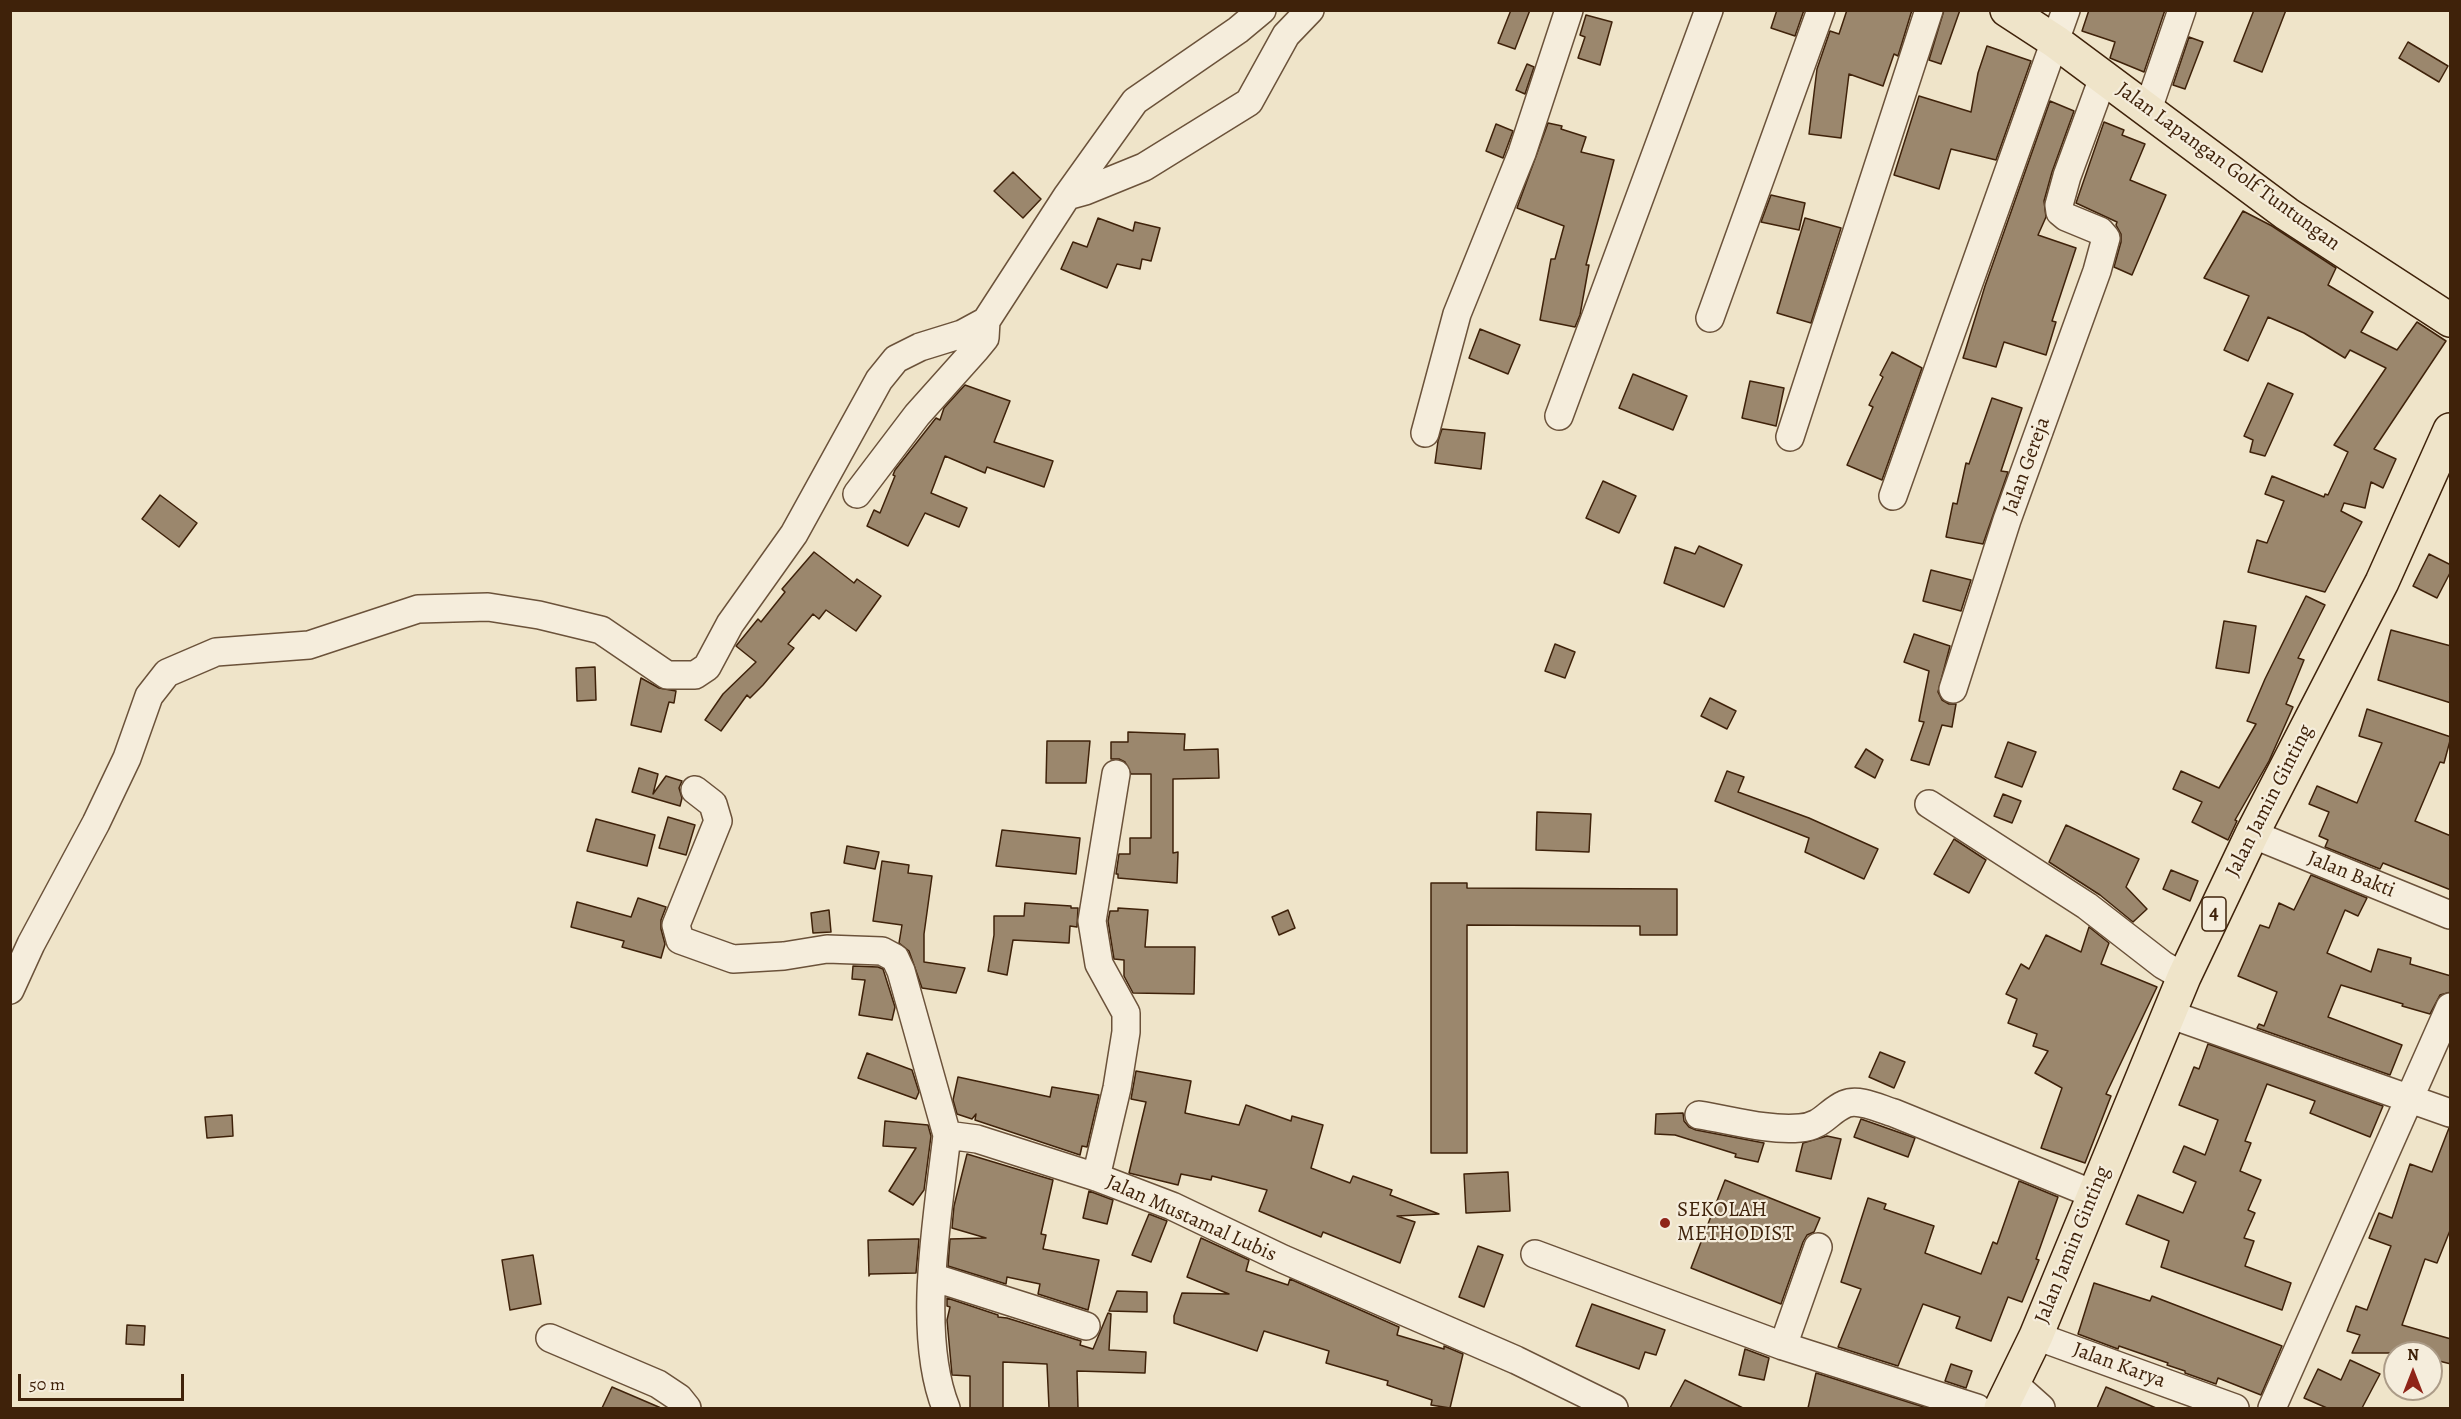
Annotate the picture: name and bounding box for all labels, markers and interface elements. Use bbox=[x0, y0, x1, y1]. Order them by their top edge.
street label: Jalan Lapangan Golf Tuntungan bbox=[2111, 77, 2345, 257]
street label: Jalan Gereja bbox=[1998, 414, 2056, 518]
street label: Jalan Jamin Ginting bbox=[2221, 721, 2319, 881]
street label: Jalan Bakti bbox=[2304, 846, 2398, 904]
road number: 4 bbox=[2202, 897, 2226, 931]
street label: Jalan Jamin Ginting bbox=[2030, 1163, 2116, 1327]
street label: Jalan Mustamal Lubis bbox=[1102, 1170, 1280, 1268]
place label: SEKOLAH METHODIST bbox=[1677, 1198, 1794, 1248]
marker: SEKOLAH METHODIST bbox=[1658, 1216, 1672, 1230]
street label: Jalan Karya bbox=[2069, 1338, 2169, 1394]
north arrow bbox=[2383, 1341, 2443, 1401]
text: N bbox=[2407, 1344, 2419, 1366]
scale bar bbox=[21, 1362, 188, 1400]
text: 50 m bbox=[29, 1372, 65, 1396]

